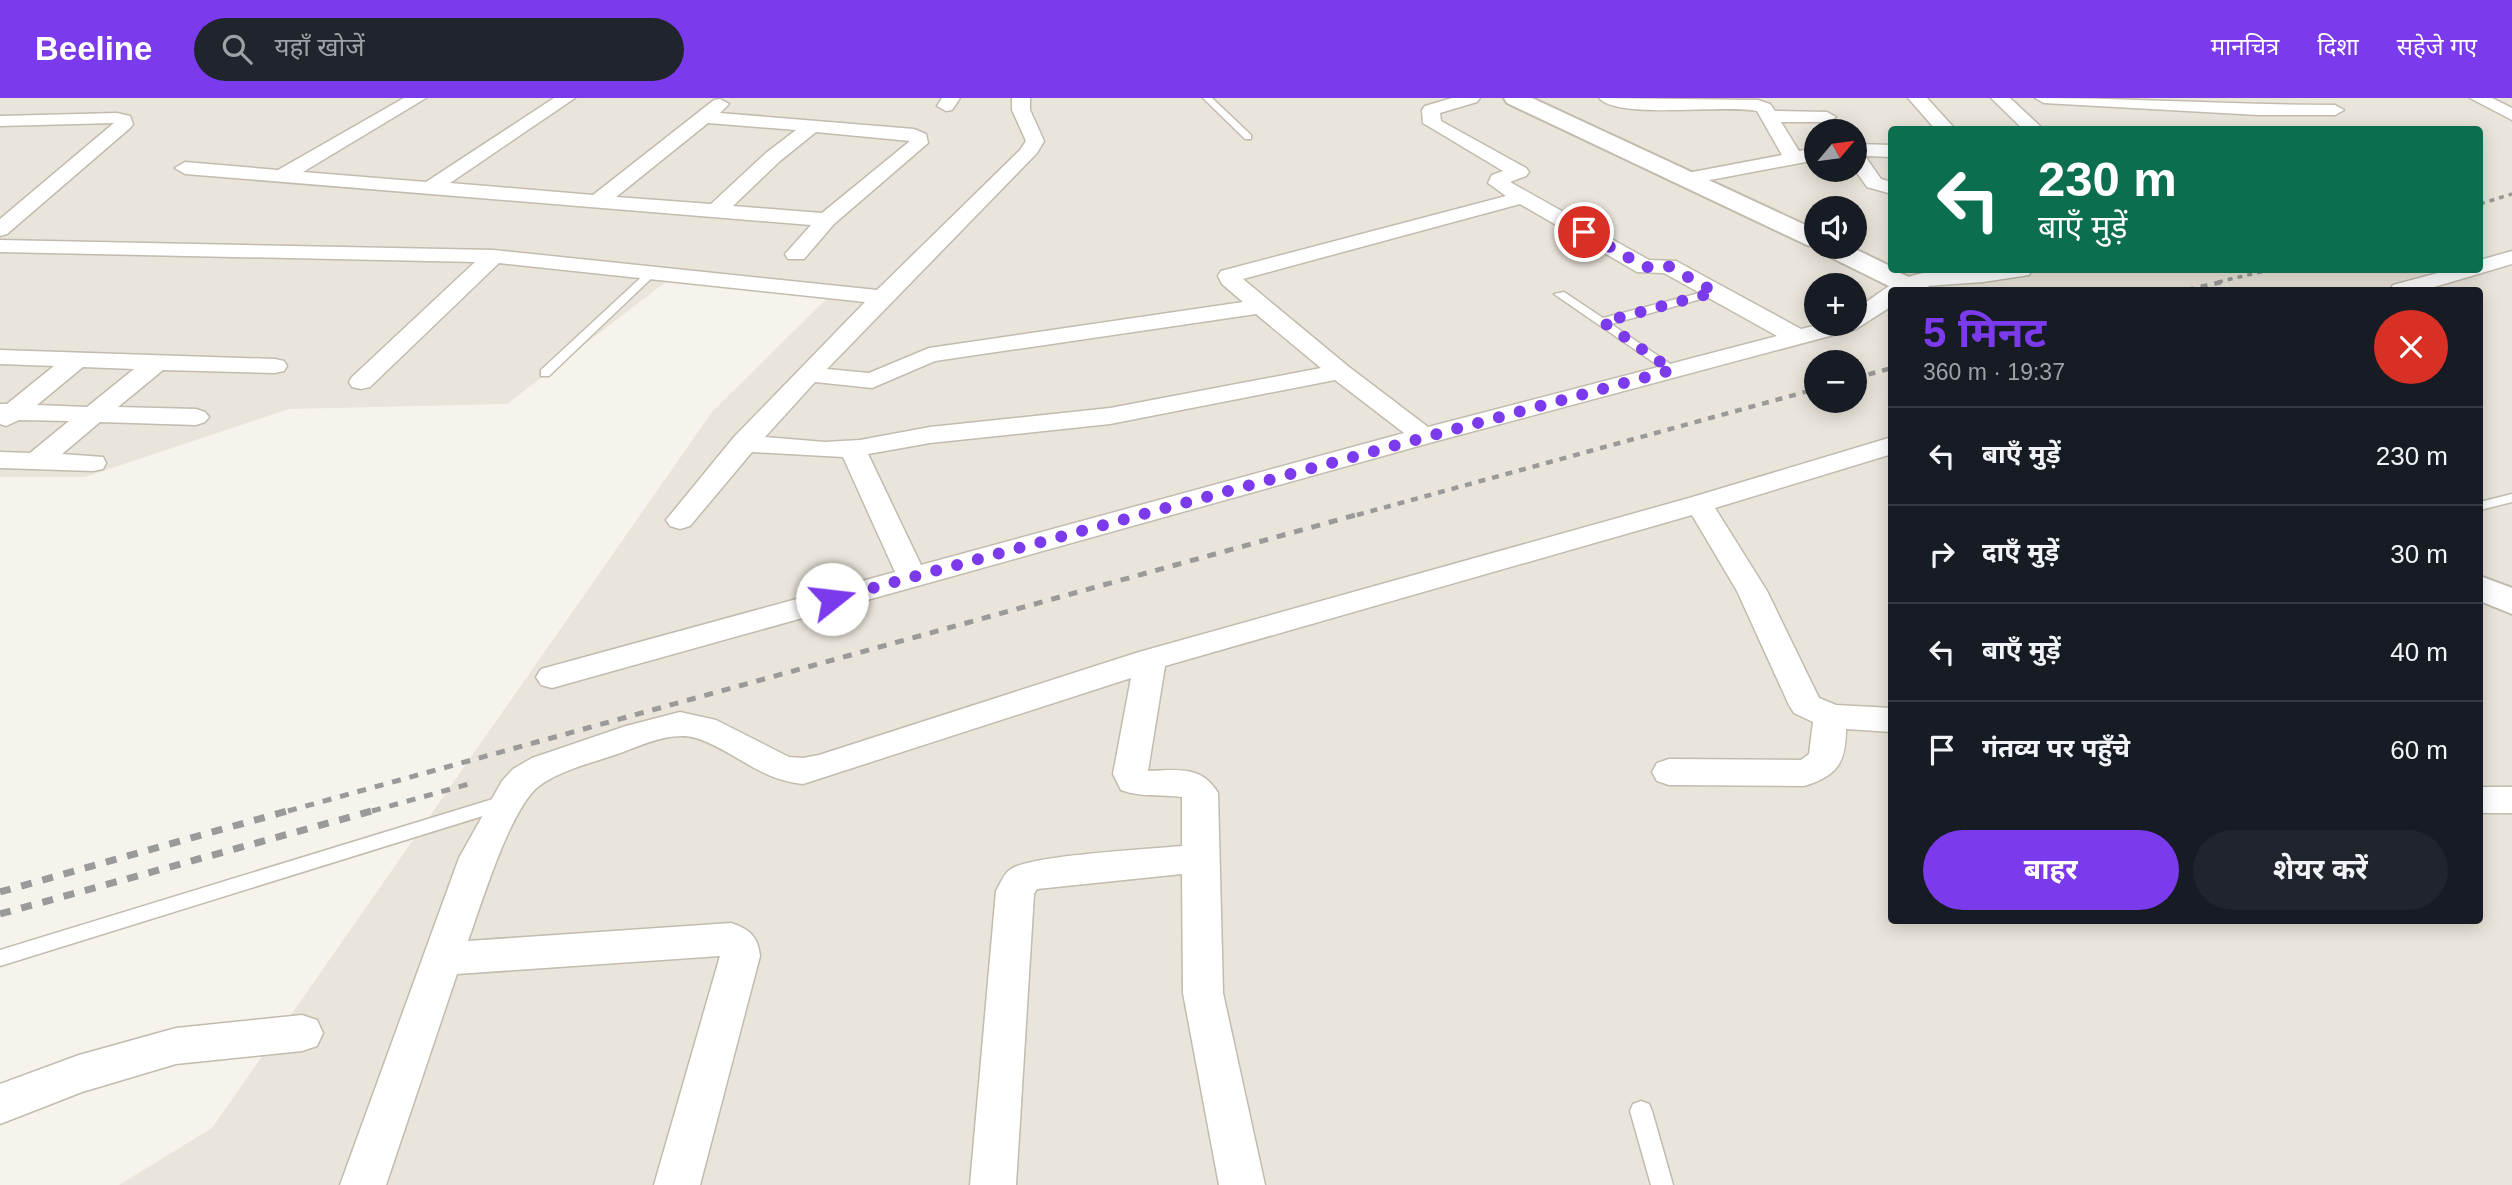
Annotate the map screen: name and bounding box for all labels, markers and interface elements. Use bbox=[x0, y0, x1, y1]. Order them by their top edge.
search box bbox=[194, 18, 684, 81]
text: Beeline bbox=[35, 30, 152, 67]
icon: search bbox=[218, 30, 256, 68]
text: यहाँ खोजें bbox=[274, 32, 365, 62]
text: मानचित्र bbox=[2211, 33, 2279, 60]
text: दिशा bbox=[2317, 33, 2359, 60]
text: सहेजे गए bbox=[2397, 33, 2477, 60]
north arrow bbox=[1804, 119, 1867, 182]
map controls bbox=[1804, 119, 1867, 413]
text: 230 m bbox=[2038, 152, 2177, 206]
icon: left bbox=[1923, 154, 2014, 245]
button: sound bbox=[1804, 196, 1867, 259]
pin bbox=[1554, 202, 1614, 262]
text: बाएँ मुड़ें bbox=[2038, 209, 2127, 245]
icon: arrive bbox=[1565, 213, 1603, 251]
button: + bbox=[1804, 273, 1867, 336]
text: 5 मिनट bbox=[1923, 309, 2046, 356]
button: close bbox=[2374, 310, 2448, 384]
button: − bbox=[1804, 350, 1867, 413]
text: 360 m · 19:37 bbox=[1923, 359, 2065, 385]
icon: left bbox=[1923, 437, 1961, 475]
text: बाएँ मुड़ें bbox=[1982, 439, 2061, 469]
text: 230 m bbox=[2376, 441, 2448, 471]
icon: right bbox=[1923, 535, 1961, 573]
text: दाएँ मुड़ें bbox=[1982, 537, 2059, 567]
text: 30 m bbox=[2390, 539, 2448, 569]
position arrow bbox=[795, 562, 869, 636]
icon: left bbox=[1923, 633, 1961, 671]
text: बाएँ मुड़ें bbox=[1982, 635, 2061, 665]
text: 40 m bbox=[2390, 637, 2448, 667]
icon: arrive bbox=[1923, 731, 1961, 769]
text: गंतव्य पर पहुँचे bbox=[1982, 733, 2130, 763]
text: 60 m bbox=[2390, 735, 2448, 765]
button: बाहर bbox=[1923, 830, 2179, 910]
button: शेयर करें bbox=[2193, 830, 2448, 910]

